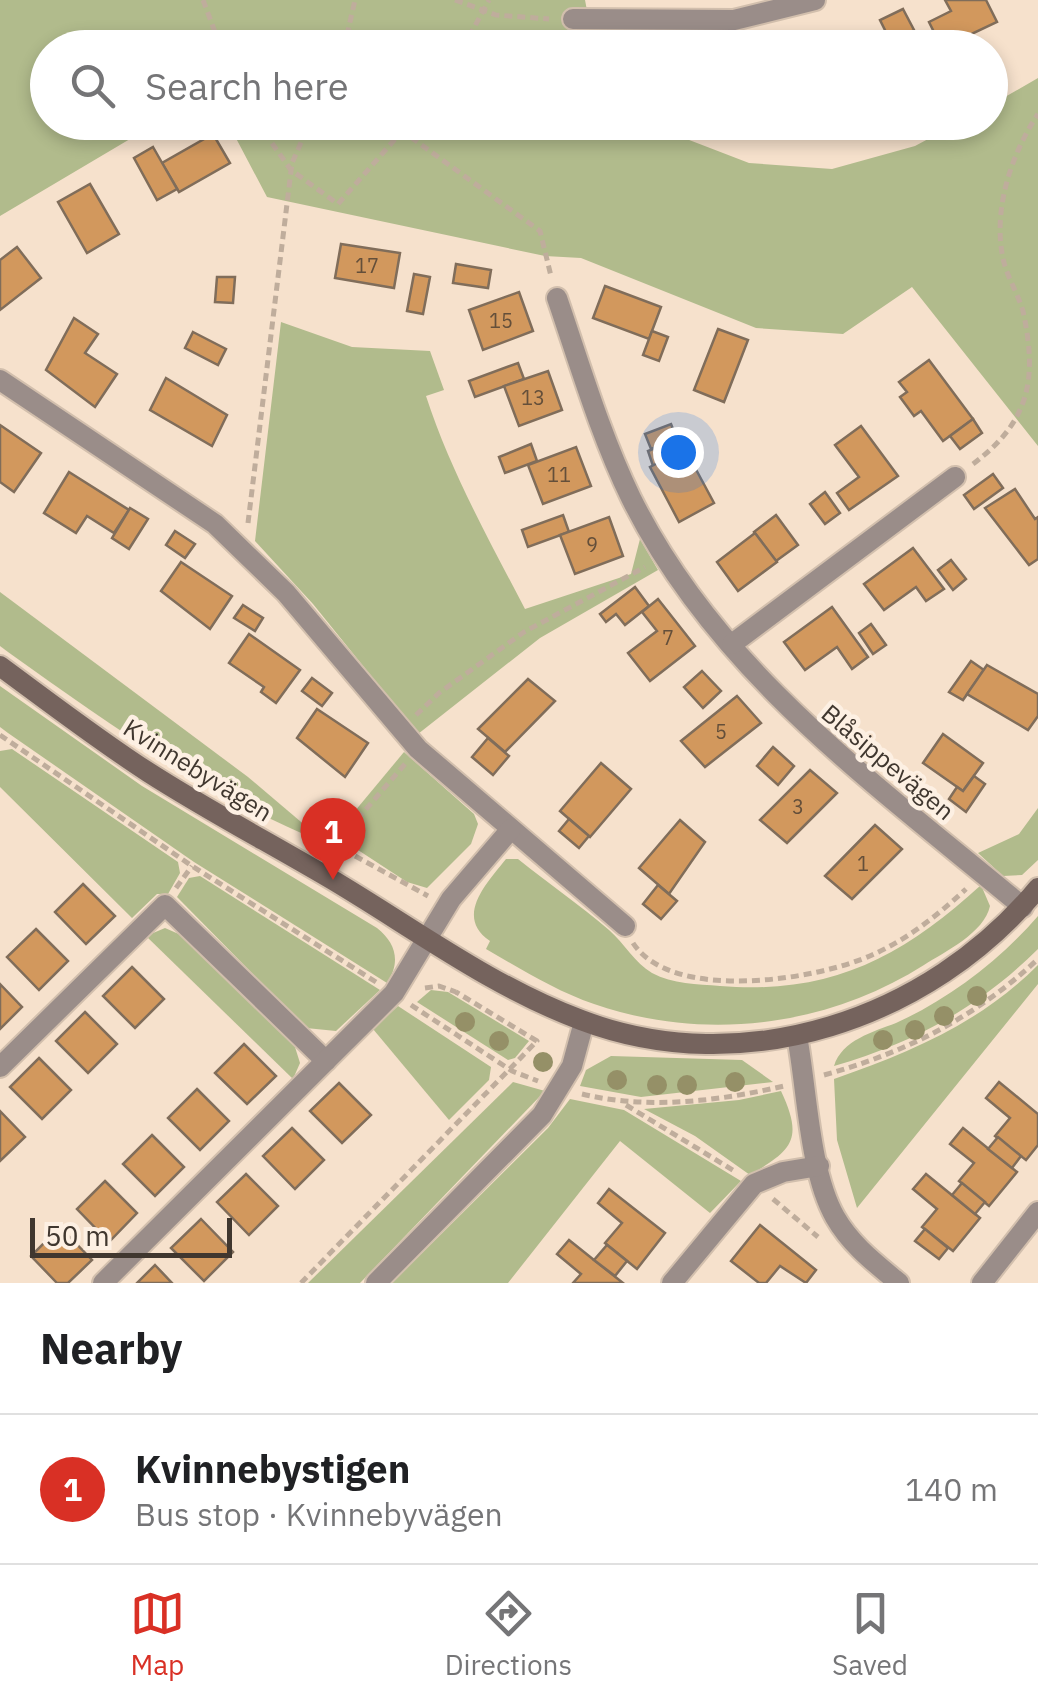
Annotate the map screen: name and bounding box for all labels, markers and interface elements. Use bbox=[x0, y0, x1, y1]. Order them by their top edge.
search box bbox=[30, 30, 1008, 140]
icon: search bbox=[65, 58, 120, 113]
text: Search here bbox=[145, 61, 349, 110]
house number: 17 bbox=[355, 252, 379, 279]
house number: 15 bbox=[489, 307, 513, 334]
house number: 13 bbox=[521, 384, 545, 411]
your location bbox=[653, 427, 704, 478]
house number: 11 bbox=[547, 461, 571, 488]
house number: 9 bbox=[586, 531, 598, 558]
house number: 7 bbox=[662, 624, 674, 651]
street label: Blåsippevägen bbox=[815, 696, 962, 827]
street label: Kvinnebyvägen bbox=[118, 711, 279, 828]
house number: 5 bbox=[715, 718, 727, 745]
house number: 3 bbox=[792, 793, 804, 820]
pin: 1 bbox=[300, 798, 366, 880]
house number: 1 bbox=[857, 850, 869, 877]
scale bar bbox=[30, 1213, 232, 1258]
text: 50 m bbox=[45, 1217, 110, 1254]
text: Nearby bbox=[40, 1321, 182, 1376]
text: Kvinnebystigen bbox=[135, 1444, 410, 1493]
text: 1 bbox=[63, 1468, 82, 1510]
text: 140 m bbox=[905, 1468, 998, 1510]
text: Bus stop · Kvinnebyvägen bbox=[135, 1493, 503, 1535]
tab: Map bbox=[130, 1586, 185, 1683]
tab: Directions bbox=[445, 1586, 572, 1683]
tab: Saved bbox=[832, 1586, 908, 1683]

